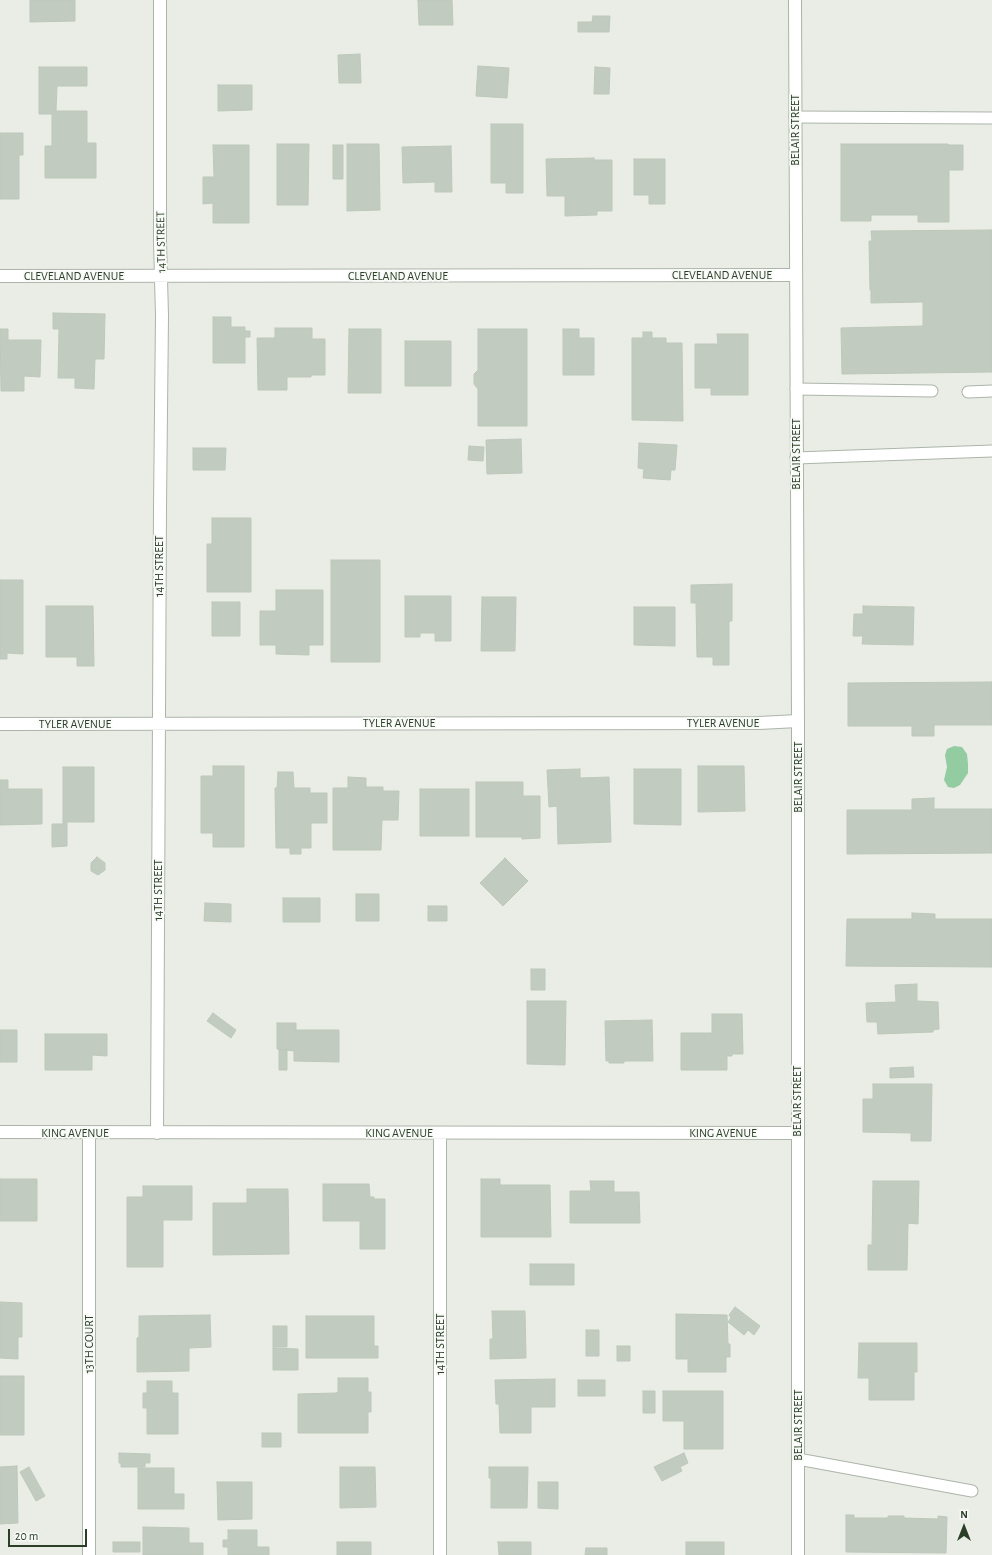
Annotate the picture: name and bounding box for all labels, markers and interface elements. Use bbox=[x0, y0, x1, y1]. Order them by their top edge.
street label: BELAIR STREET bbox=[788, 94, 802, 166]
street label: 14TH STREET bbox=[153, 211, 169, 273]
street label: CLEVELAND AVENUE bbox=[672, 268, 772, 282]
street label: CLEVELAND AVENUE bbox=[24, 269, 124, 283]
street label: CLEVELAND AVENUE bbox=[348, 269, 448, 283]
street label: BELAIR STREET bbox=[789, 418, 803, 490]
street label: 14TH STREET bbox=[152, 535, 166, 597]
street label: TYLER AVENUE bbox=[363, 716, 435, 730]
street label: TYLER AVENUE bbox=[687, 716, 759, 730]
street label: TYLER AVENUE bbox=[39, 717, 111, 731]
street label: BELAIR STREET bbox=[791, 741, 805, 813]
street label: 14TH STREET bbox=[151, 859, 165, 921]
street label: BELAIR STREET bbox=[790, 1065, 804, 1137]
street label: KING AVENUE bbox=[41, 1126, 109, 1140]
street label: KING AVENUE bbox=[365, 1126, 433, 1140]
street label: KING AVENUE bbox=[689, 1126, 757, 1140]
street label: 14TH STREET bbox=[433, 1313, 447, 1375]
street label: 13TH COURT bbox=[82, 1315, 96, 1373]
street label: BELAIR STREET bbox=[791, 1389, 805, 1461]
north arrow bbox=[944, 1507, 984, 1547]
text: N bbox=[960, 1509, 968, 1520]
scale bar bbox=[10, 1521, 89, 1547]
text: 20 m bbox=[15, 1530, 38, 1542]

